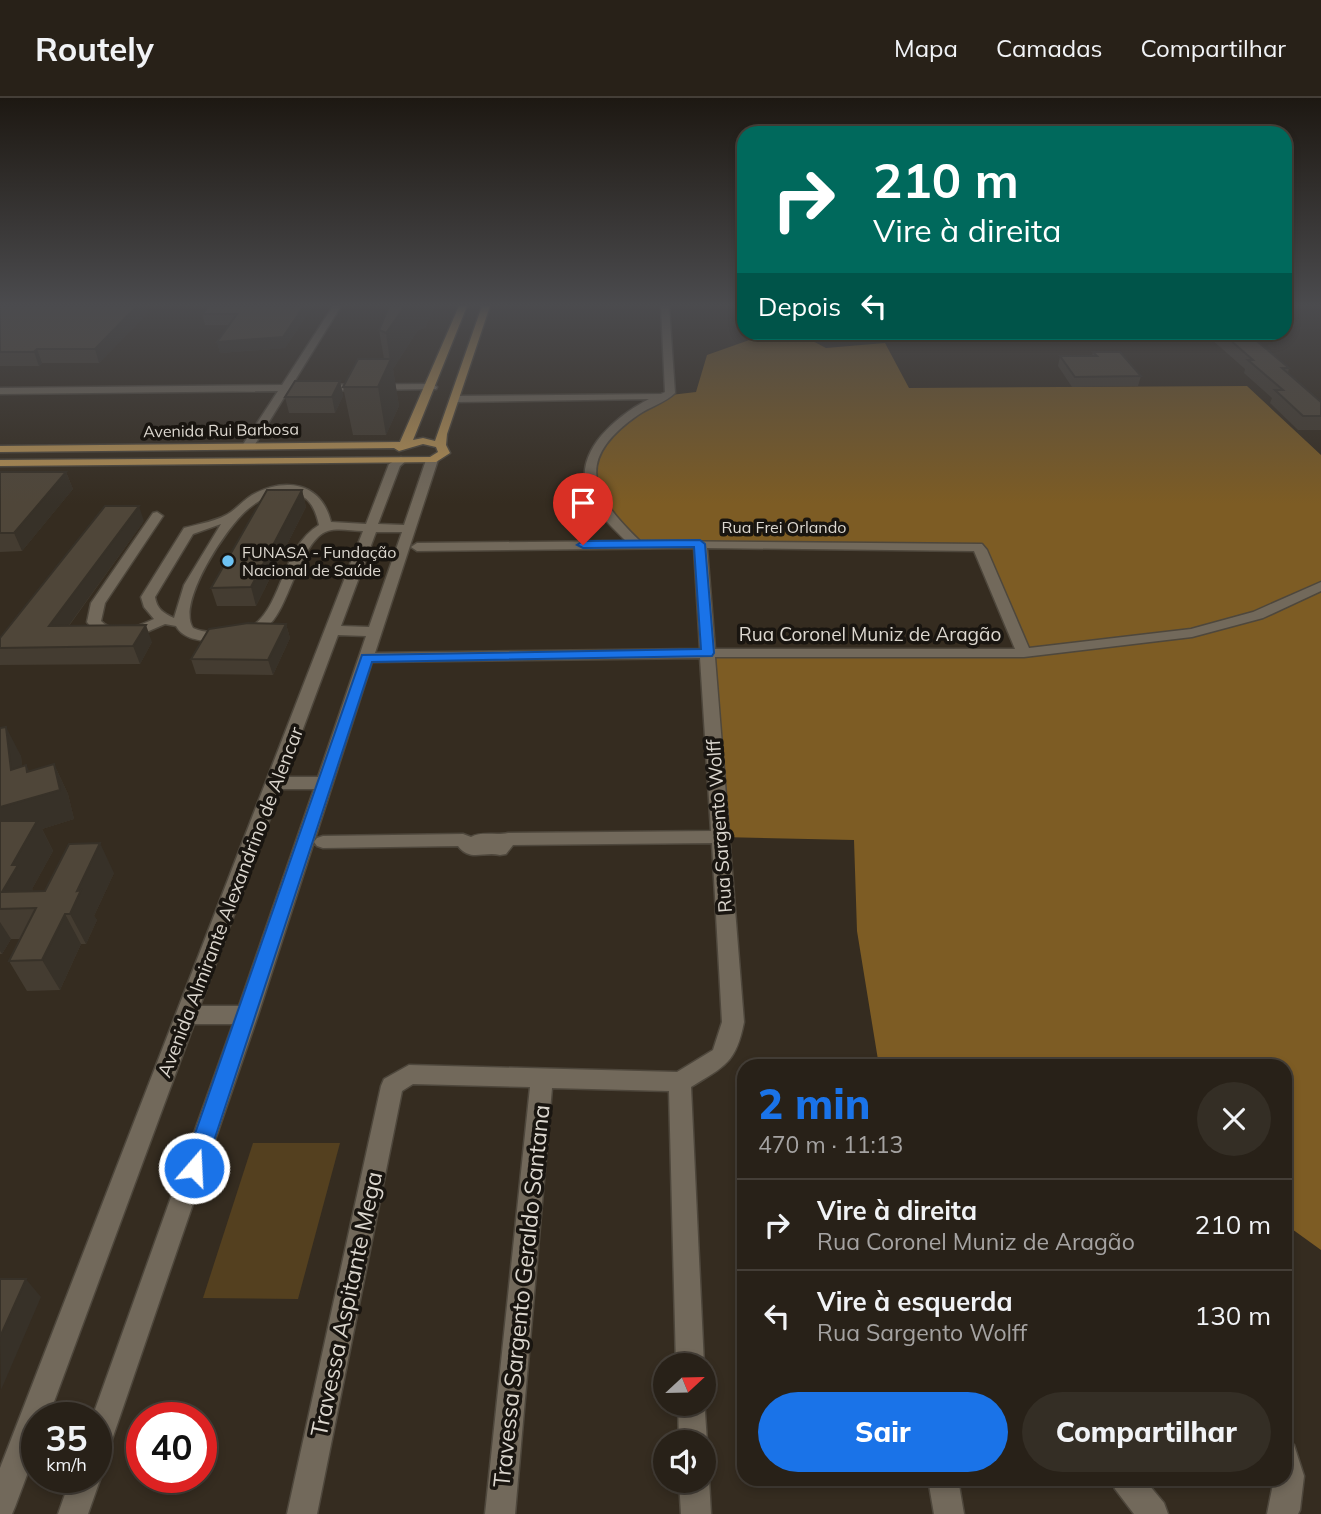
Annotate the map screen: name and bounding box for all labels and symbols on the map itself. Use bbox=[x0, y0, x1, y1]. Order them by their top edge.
street label: Avenida Rui Barbosa bbox=[143, 419, 299, 441]
pin bbox=[553, 473, 613, 545]
street label: Rua Frei Orlando bbox=[722, 517, 847, 537]
place label: FUNASA - Fundação Nacional de Saúde bbox=[242, 542, 396, 580]
marker: FUNASA - Fundação Nacional de Saúde bbox=[220, 553, 236, 569]
street label: Rua Coronel Muniz de Aragão bbox=[739, 622, 1001, 646]
street label: Avenida Almirante Alexandrino de Alencar bbox=[152, 723, 308, 1081]
street label: Rua Sargento Wolff bbox=[701, 738, 737, 913]
street label: Travessa Sargento Geraldo Santana bbox=[486, 1103, 556, 1489]
position arrow bbox=[157, 1131, 231, 1205]
street label: Travessa Aspitante Mega bbox=[304, 1169, 388, 1439]
north arrow bbox=[653, 1353, 716, 1416]
speed limit sign: 40 bbox=[126, 1402, 217, 1493]

